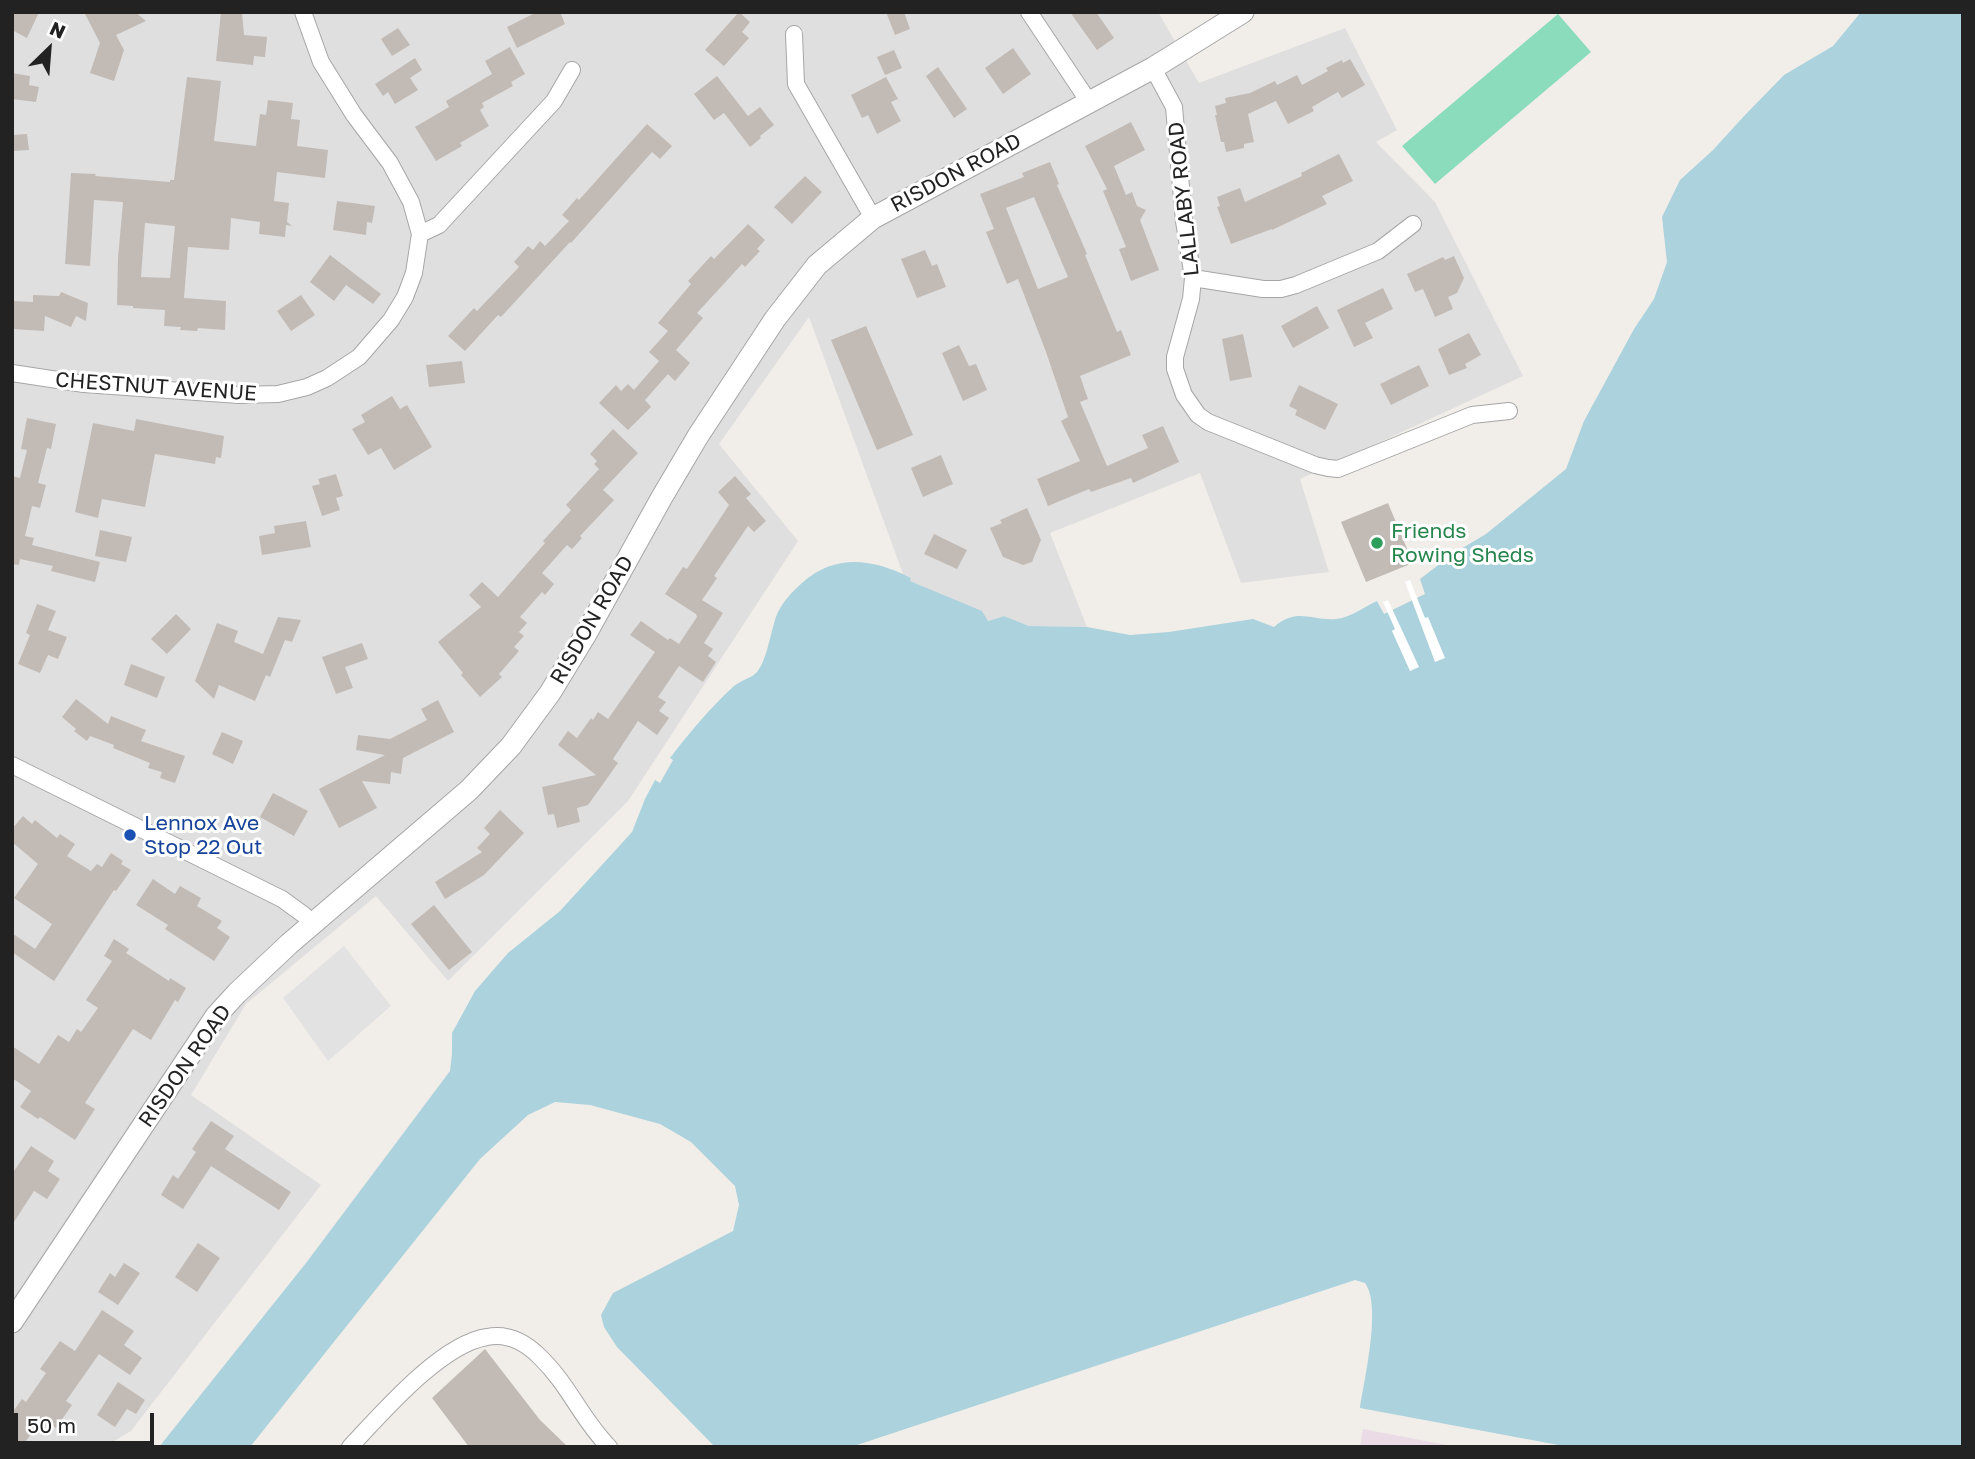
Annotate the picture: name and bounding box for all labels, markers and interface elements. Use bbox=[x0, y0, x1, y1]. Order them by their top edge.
north arrow bbox=[14, 14, 84, 84]
text: N bbox=[47, 16, 69, 43]
street label: LALLABY ROAD bbox=[1163, 120, 1205, 278]
street label: RISDON ROAD bbox=[887, 128, 1025, 218]
street label: CHESTNUT AVENUE bbox=[54, 367, 258, 407]
place label: Friends Rowing Sheds bbox=[1391, 518, 1534, 568]
marker: Friends Rowing Sheds bbox=[1369, 535, 1385, 551]
street label: RISDON ROAD bbox=[545, 551, 639, 689]
place label: Lennox Ave Stop 22 Out bbox=[144, 810, 262, 860]
marker: Lennox Ave Stop 22 Out bbox=[122, 827, 138, 843]
street label: RISDON ROAD bbox=[133, 1000, 237, 1132]
scale bar bbox=[18, 1400, 158, 1444]
text: 50 m bbox=[27, 1412, 76, 1438]

